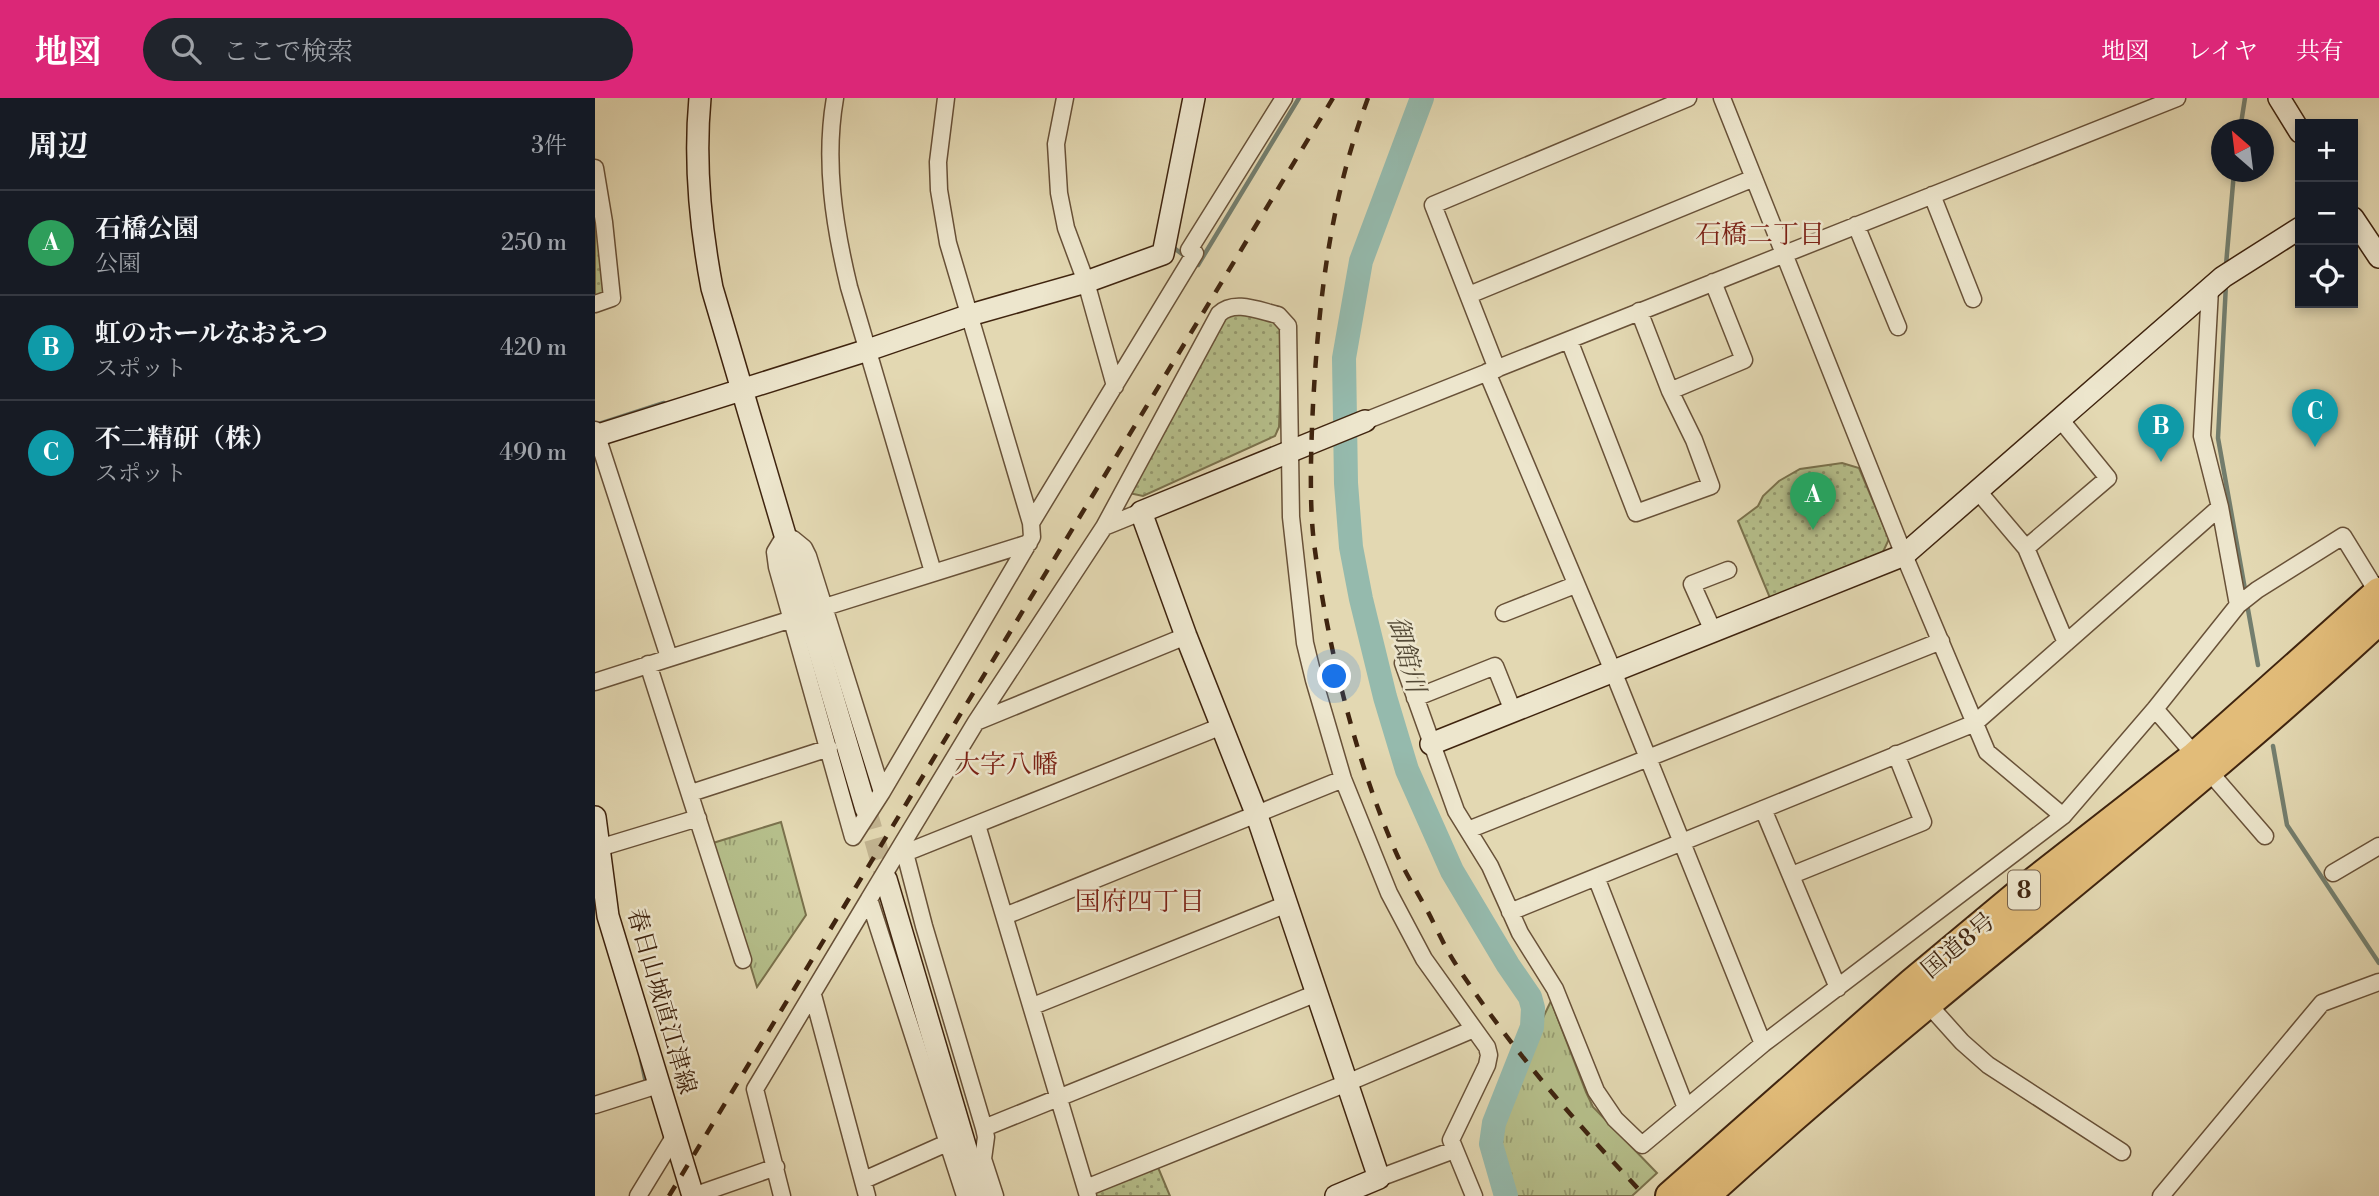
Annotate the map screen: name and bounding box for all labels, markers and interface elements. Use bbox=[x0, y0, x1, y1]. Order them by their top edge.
search box bbox=[143, 18, 633, 81]
icon: search bbox=[167, 30, 205, 68]
text: 地図 bbox=[35, 33, 101, 74]
text: ここで検索 bbox=[223, 36, 353, 68]
text: 地図 bbox=[2101, 37, 2149, 67]
text: レイヤ bbox=[2187, 37, 2258, 67]
text: 共有 bbox=[2296, 37, 2344, 67]
north arrow bbox=[2211, 119, 2274, 182]
map controls bbox=[2295, 119, 2358, 308]
button: + bbox=[2295, 119, 2358, 182]
text: 周辺 bbox=[28, 128, 88, 166]
text: 3件 bbox=[531, 132, 567, 160]
button: − bbox=[2295, 182, 2358, 245]
text: 石橋公園 bbox=[95, 213, 199, 245]
district label: 石橋二丁目 bbox=[1695, 219, 1825, 251]
text: A bbox=[43, 229, 59, 257]
text: 250 m bbox=[501, 229, 567, 257]
button: locate bbox=[2295, 245, 2358, 308]
text: 公園 bbox=[95, 250, 141, 278]
text: 虹のホールなおえつ bbox=[95, 318, 328, 350]
text: B bbox=[42, 334, 60, 362]
text: 420 m bbox=[500, 334, 567, 362]
text: スポット bbox=[95, 355, 187, 383]
pin: C bbox=[2292, 389, 2338, 447]
pin: B bbox=[2138, 404, 2184, 462]
text: 不二精研（株） bbox=[95, 423, 277, 455]
text: C bbox=[43, 439, 59, 467]
text: 490 m bbox=[499, 439, 567, 467]
text: スポット bbox=[95, 460, 187, 488]
pin: A bbox=[1790, 472, 1836, 530]
water label: 御館川 bbox=[1380, 612, 1432, 699]
your location bbox=[1317, 659, 1351, 693]
district label: 大字八幡 bbox=[954, 749, 1058, 781]
road number: 8 bbox=[2008, 870, 2040, 910]
district label: 国府四丁目 bbox=[1075, 886, 1205, 918]
street label: 春日山城直江津線 bbox=[620, 905, 702, 1098]
street label: 国道8号 bbox=[1916, 906, 2001, 985]

